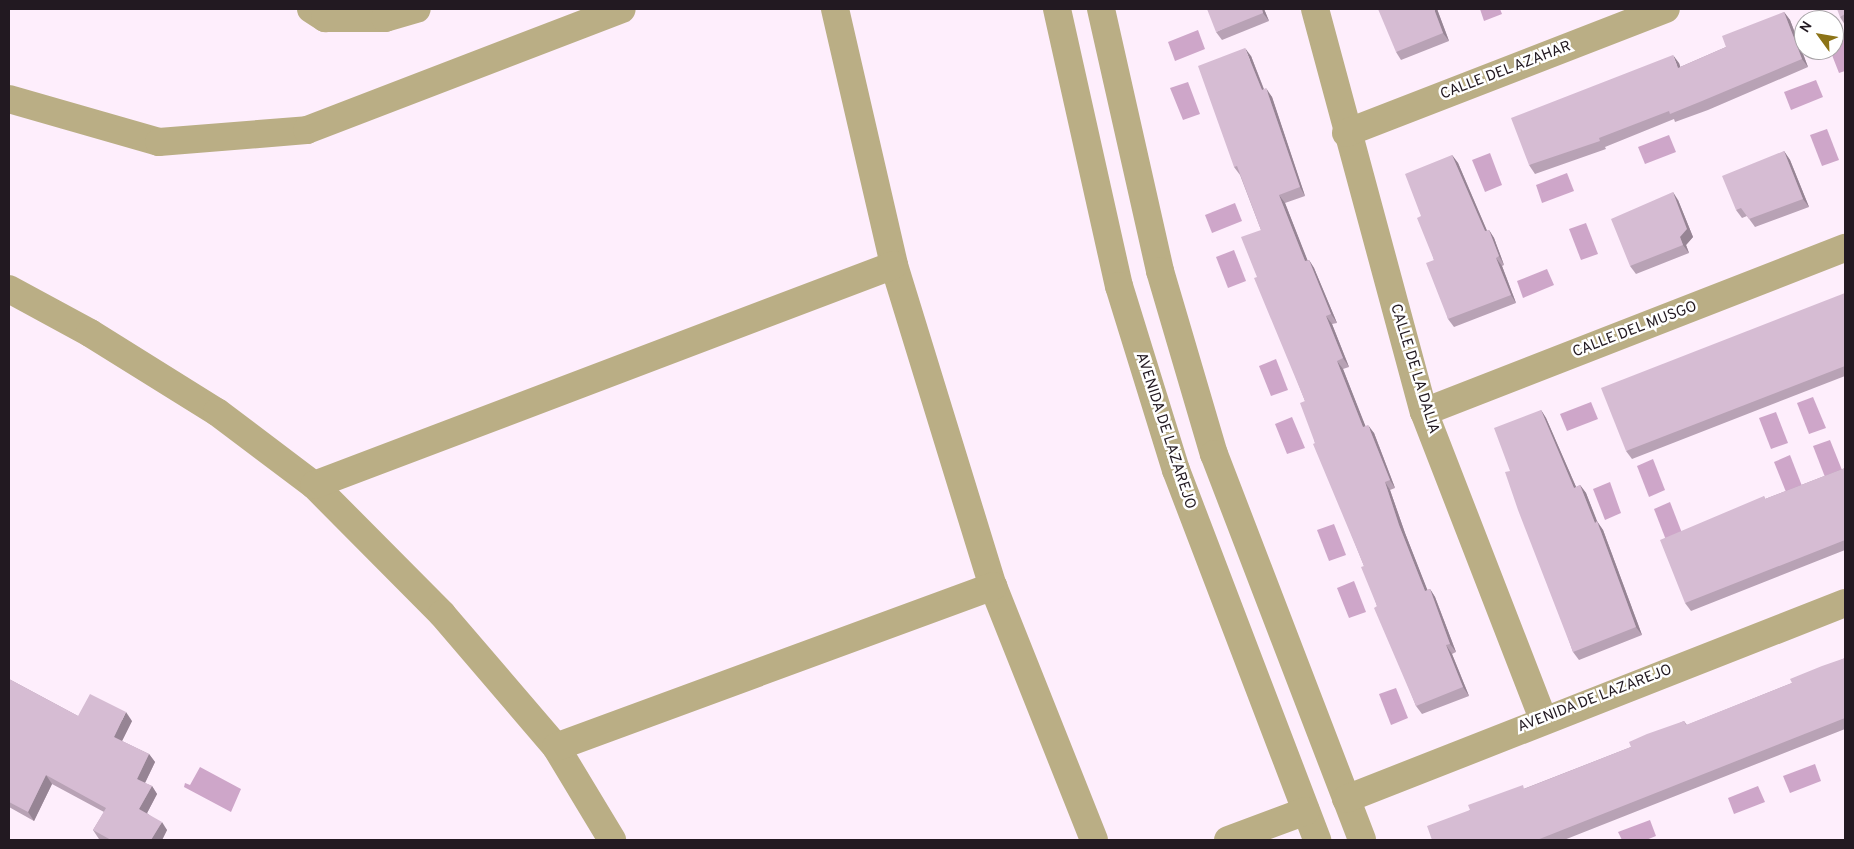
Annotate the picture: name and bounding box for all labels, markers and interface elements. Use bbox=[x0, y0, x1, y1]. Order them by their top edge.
north arrow bbox=[1794, 10, 1844, 60]
text: N bbox=[1797, 19, 1817, 36]
street label: CALLE DEL AZAHAR bbox=[1438, 38, 1574, 104]
street label: CALLE DEL MUSGO bbox=[1570, 298, 1700, 362]
street label: CALLE DE LA DALIA bbox=[1386, 302, 1442, 436]
street label: AVENIDA DE LAZAREJO bbox=[1131, 350, 1199, 512]
street label: AVENIDA DE LAZAREJO bbox=[1515, 661, 1675, 737]

